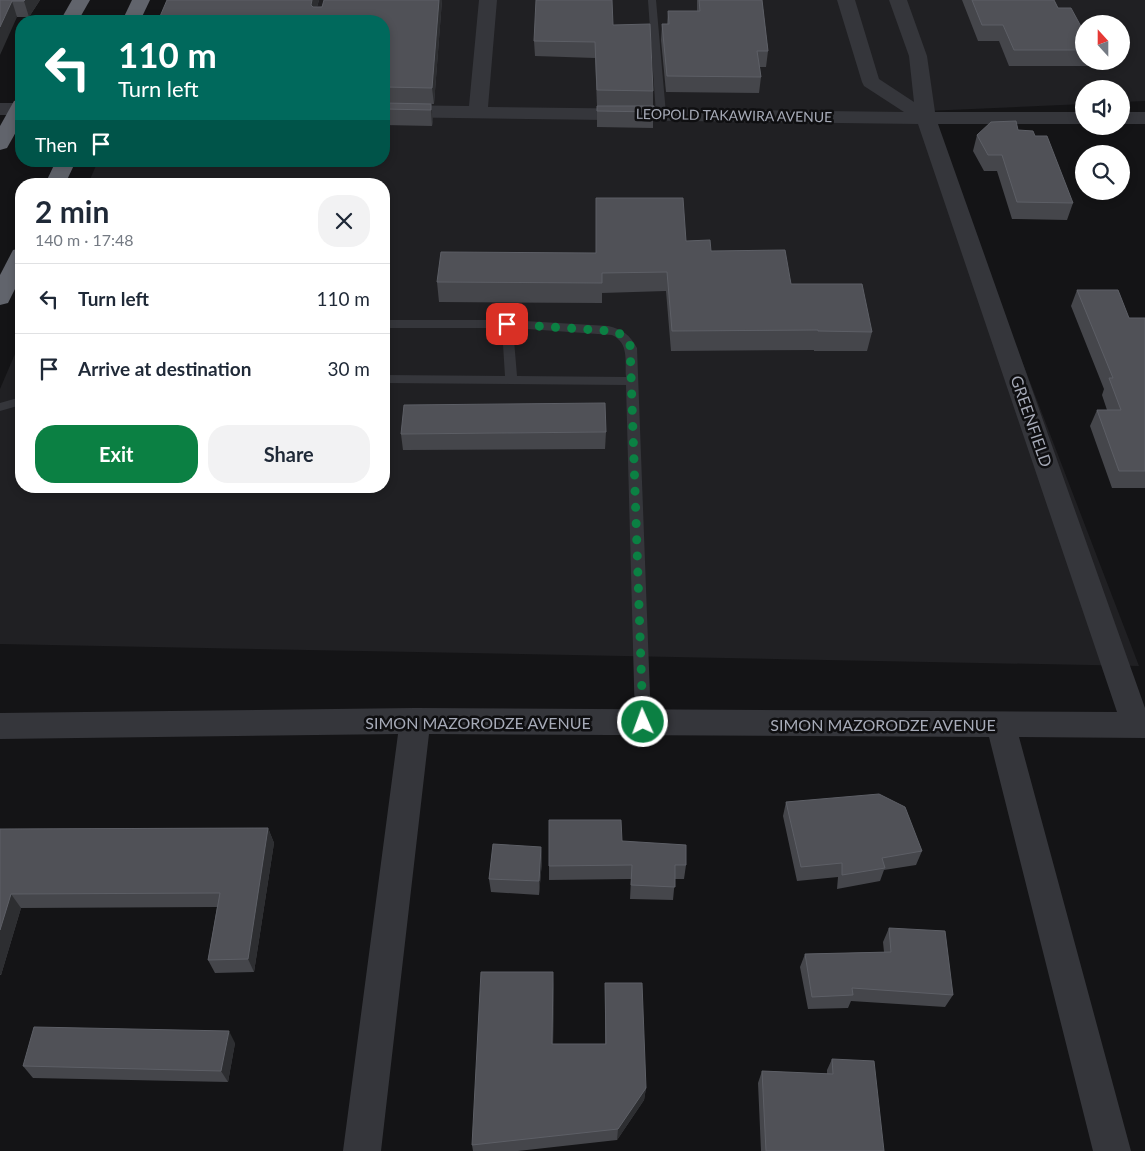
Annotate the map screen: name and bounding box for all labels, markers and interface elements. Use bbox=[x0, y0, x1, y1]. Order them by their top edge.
north arrow bbox=[1075, 15, 1130, 70]
map controls bbox=[1075, 15, 1130, 200]
text: 110 m bbox=[118, 33, 217, 75]
icon: left bbox=[35, 35, 100, 100]
text: Turn left bbox=[118, 75, 199, 102]
button: sound bbox=[1075, 80, 1130, 135]
street label: LEOPOLD TAKAWIRA AVENUE bbox=[636, 105, 832, 125]
icon: arrive bbox=[87, 130, 115, 158]
text: Then bbox=[35, 133, 77, 156]
button: search bbox=[1075, 145, 1130, 200]
text: 2 min bbox=[35, 193, 109, 229]
button: close bbox=[318, 195, 370, 247]
text: 140 m · 17:48 bbox=[35, 230, 134, 249]
icon: left bbox=[35, 285, 63, 313]
text: Turn left bbox=[78, 287, 149, 310]
text: 110 m bbox=[316, 287, 370, 310]
pin bbox=[486, 303, 528, 345]
icon: arrive bbox=[493, 310, 521, 338]
icon: arrive bbox=[35, 355, 63, 383]
text: Arrive at destination bbox=[78, 357, 251, 380]
text: 30 m bbox=[327, 357, 370, 380]
street label: GREENFIELD bbox=[1007, 373, 1057, 469]
button: Exit bbox=[35, 425, 198, 483]
button: Share bbox=[208, 425, 370, 483]
position arrow bbox=[616, 695, 668, 747]
street label: SIMON MAZORODZE AVENUE bbox=[365, 713, 591, 732]
street label: SIMON MAZORODZE AVENUE bbox=[770, 715, 996, 734]

